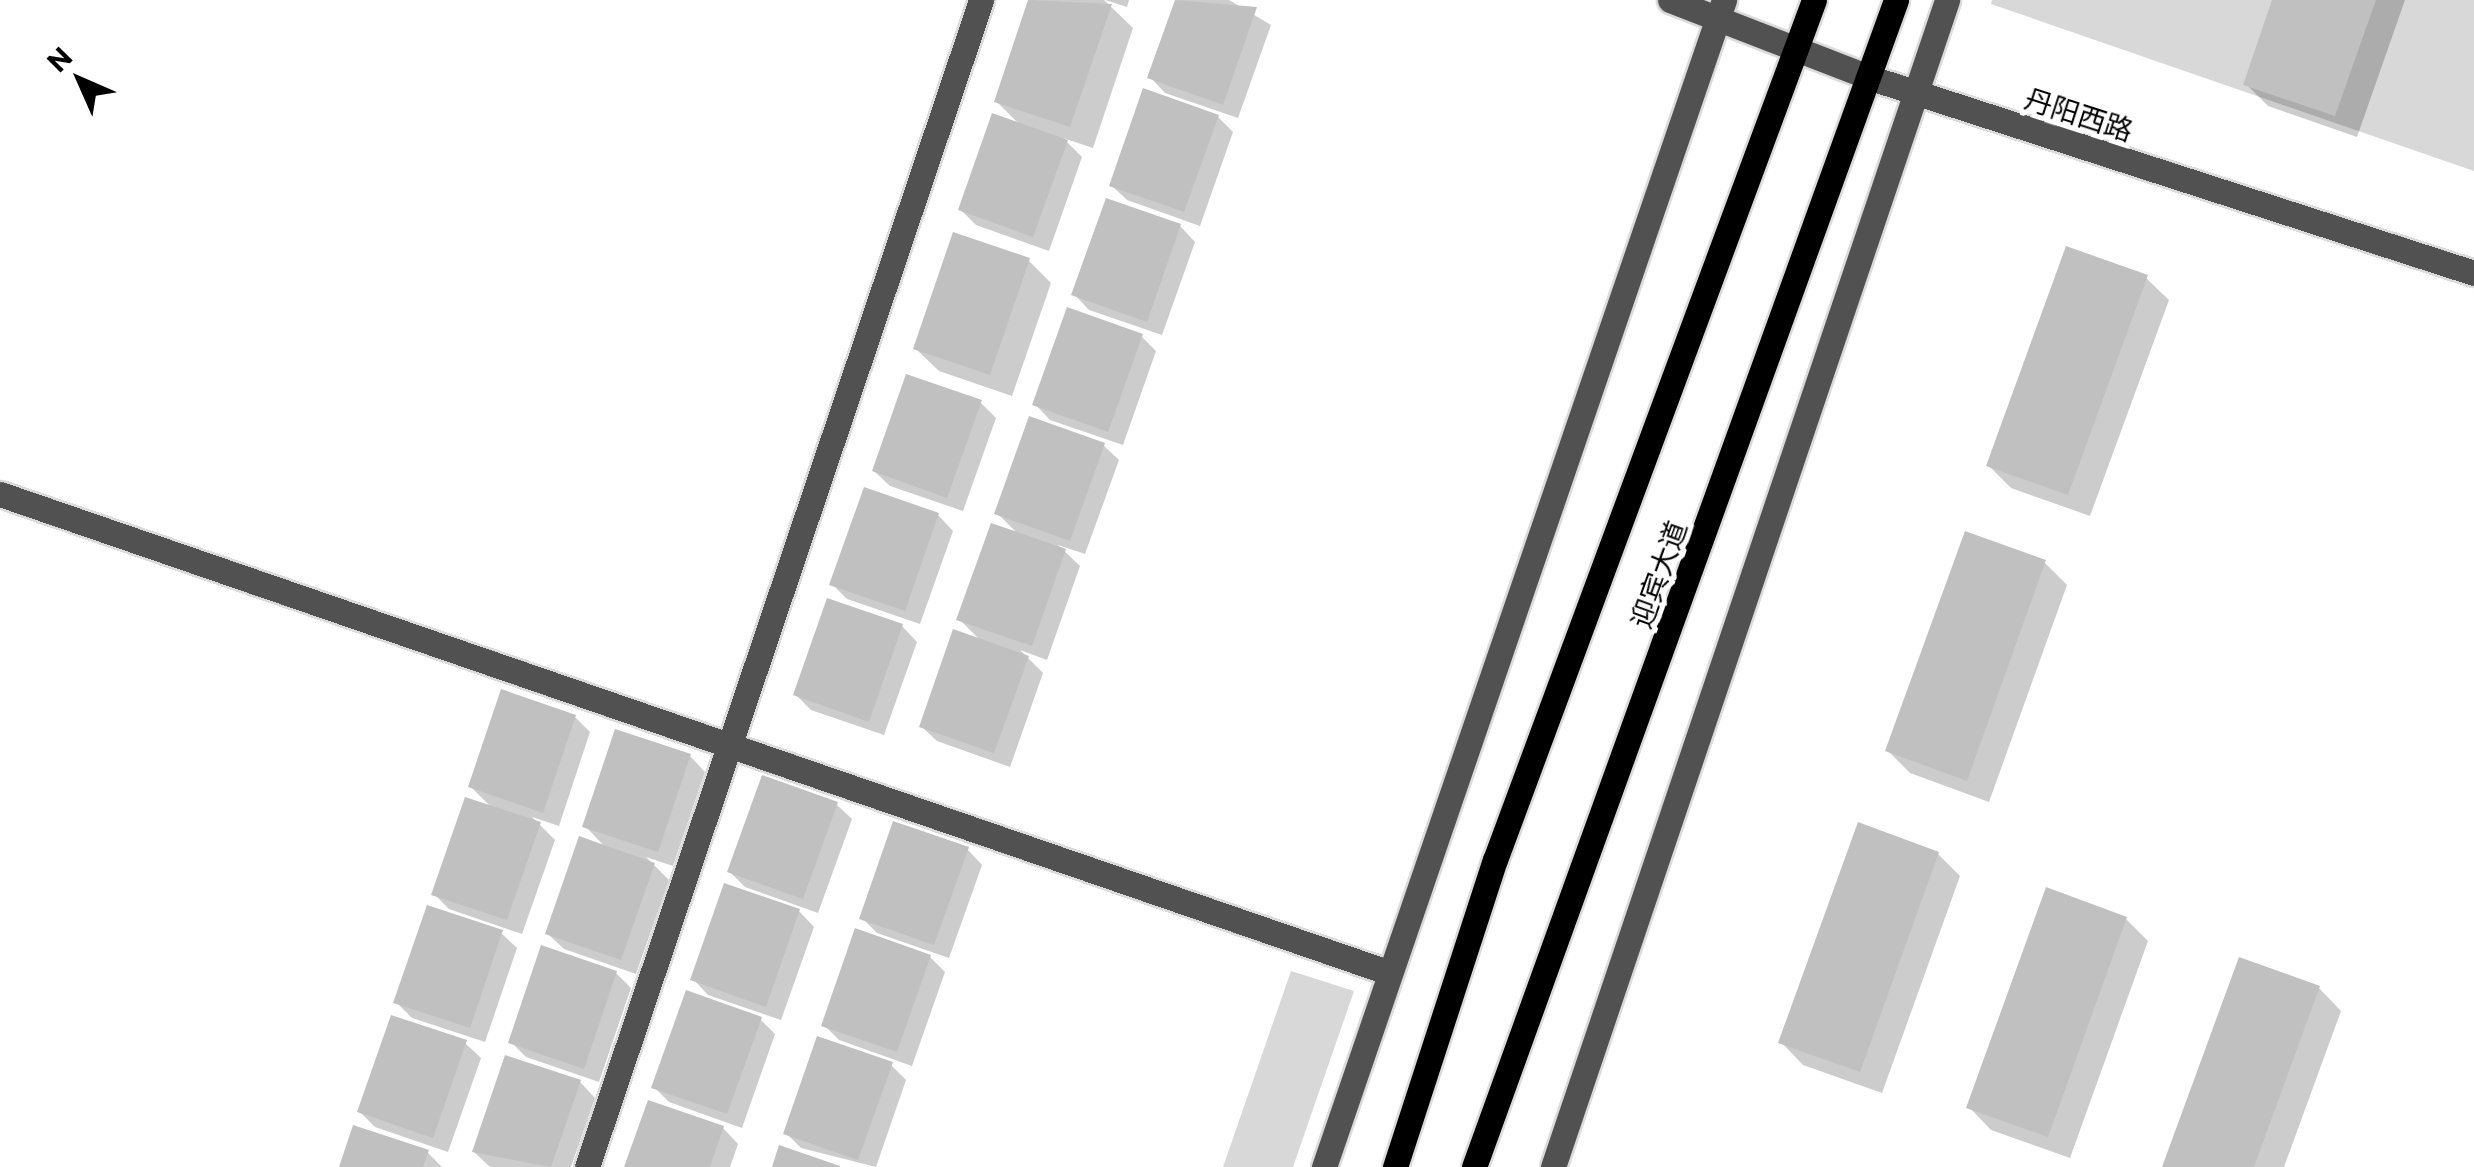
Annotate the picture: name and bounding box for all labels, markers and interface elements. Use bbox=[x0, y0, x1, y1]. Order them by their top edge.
north arrow bbox=[30, 30, 130, 130]
text: N bbox=[39, 39, 78, 78]
street label: 丹阳西路 bbox=[2021, 81, 2137, 147]
street label: 迎宾大道 bbox=[1623, 516, 1693, 632]

